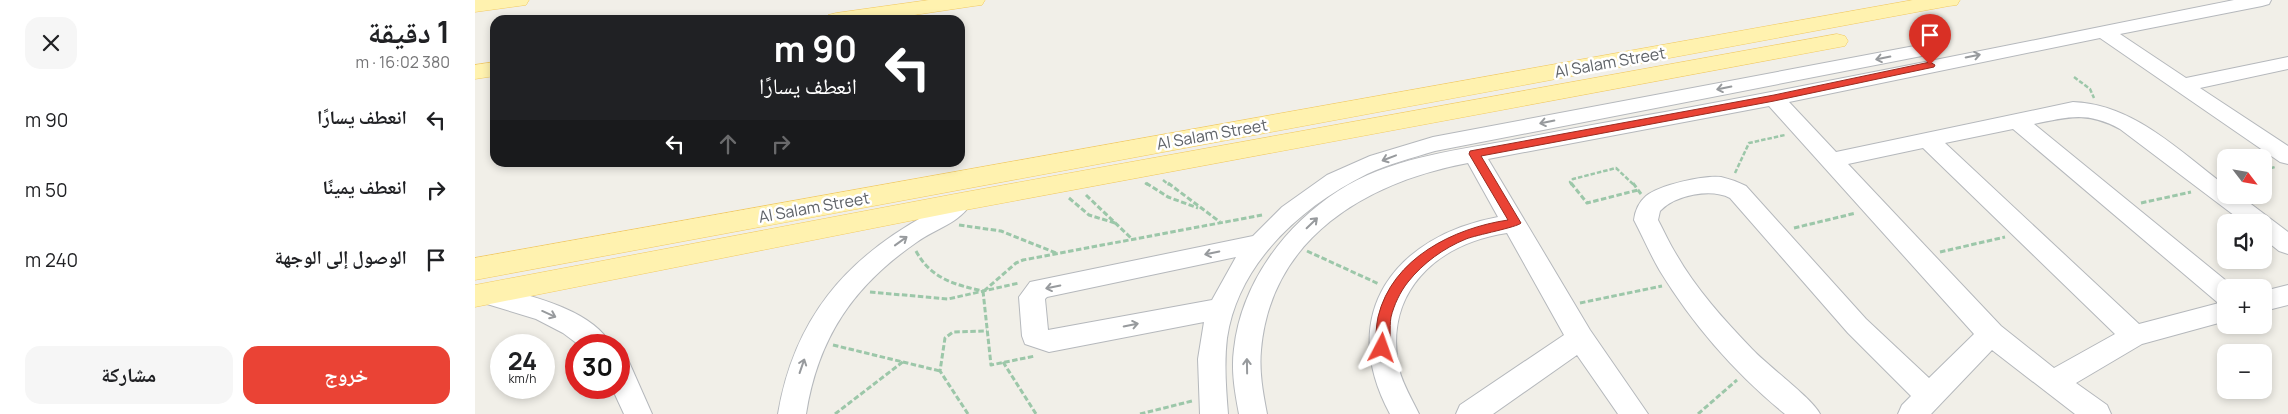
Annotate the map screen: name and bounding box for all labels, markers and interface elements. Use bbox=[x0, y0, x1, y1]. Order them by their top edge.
text: 1 دقيقة bbox=[368, 11, 450, 52]
pin bbox=[1909, 14, 1951, 65]
button: close bbox=[25, 17, 77, 69]
icon: arrive bbox=[1916, 21, 1944, 49]
text: 90 m bbox=[774, 25, 857, 73]
icon: left bbox=[875, 35, 940, 100]
street label: Al Salam Street bbox=[1553, 41, 1667, 83]
text: 380 m · 16:02 bbox=[355, 51, 450, 73]
one-way arrow bbox=[1965, 51, 1981, 61]
one-way arrow bbox=[1876, 53, 1892, 63]
text: انعطف يسارًا bbox=[759, 71, 857, 101]
one-way arrow bbox=[1716, 83, 1732, 93]
text: انعطف يسارًا bbox=[317, 104, 407, 130]
icon: left bbox=[422, 106, 450, 134]
text: 90 m bbox=[25, 107, 68, 133]
street label: Al Salam Street bbox=[1155, 113, 1269, 155]
one-way arrow bbox=[1539, 117, 1555, 127]
icon: left bbox=[661, 130, 689, 158]
icon: ahead bbox=[714, 130, 742, 158]
icon: right bbox=[767, 130, 795, 158]
north arrow bbox=[2217, 149, 2273, 204]
map controls bbox=[2217, 149, 2272, 399]
one-way arrow bbox=[1381, 154, 1396, 163]
text: انعطف يمينًا bbox=[323, 174, 407, 200]
icon: right bbox=[422, 176, 450, 204]
text: 50 m bbox=[25, 177, 68, 203]
street label: Al Salam Street bbox=[757, 186, 871, 228]
button: sound bbox=[2217, 214, 2272, 269]
one-way arrow bbox=[1306, 217, 1318, 229]
one-way arrow bbox=[894, 236, 907, 247]
text: الوصول إلى الوجهة bbox=[274, 244, 407, 270]
icon: arrive bbox=[422, 246, 450, 274]
text: 240 m bbox=[25, 247, 78, 273]
one-way arrow bbox=[1204, 249, 1220, 259]
button: + bbox=[2217, 279, 2272, 334]
one-way arrow bbox=[1045, 282, 1061, 292]
one-way arrow bbox=[541, 309, 556, 319]
one-way arrow bbox=[1122, 320, 1138, 330]
position arrow bbox=[1355, 321, 1407, 373]
speed limit sign: 30 bbox=[565, 334, 630, 399]
text: 24 bbox=[508, 343, 537, 378]
button: − bbox=[2217, 344, 2272, 399]
button: مشاركة bbox=[25, 346, 233, 404]
button: خروج bbox=[243, 346, 450, 404]
one-way arrow bbox=[1242, 358, 1252, 374]
one-way arrow bbox=[797, 359, 807, 375]
text: km/h bbox=[509, 370, 536, 387]

